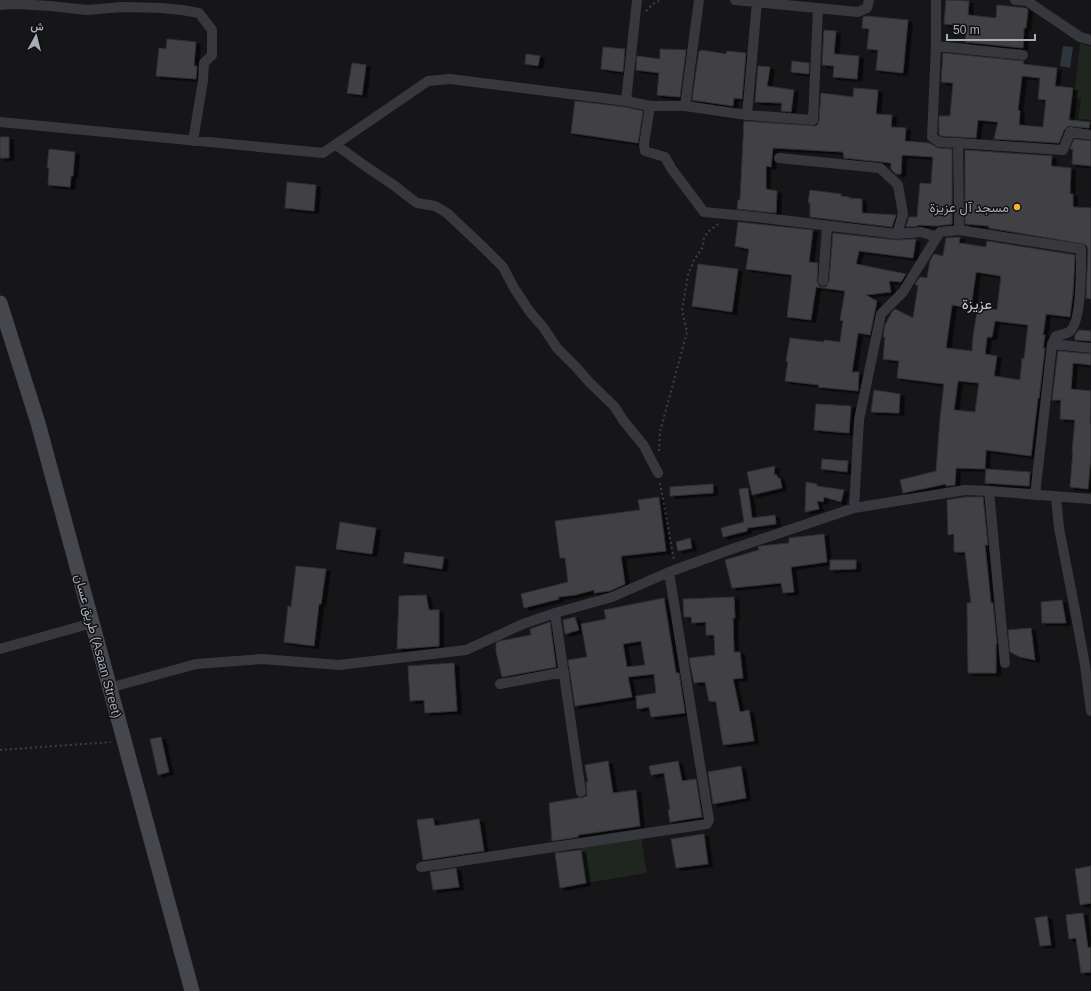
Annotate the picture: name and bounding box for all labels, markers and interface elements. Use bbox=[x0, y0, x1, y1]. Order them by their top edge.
north arrow bbox=[16, 16, 56, 56]
scale bar bbox=[947, 16, 1035, 42]
text: ش bbox=[30, 19, 45, 34]
text: 50 m bbox=[953, 23, 980, 37]
place label: مسجد آل عزيزة bbox=[930, 200, 1009, 216]
marker: مسجد آل عزيزة bbox=[1012, 202, 1022, 212]
district label: عزيزة bbox=[962, 295, 992, 313]
street label: طريق عسان (Asaan Street) bbox=[71, 572, 124, 720]

